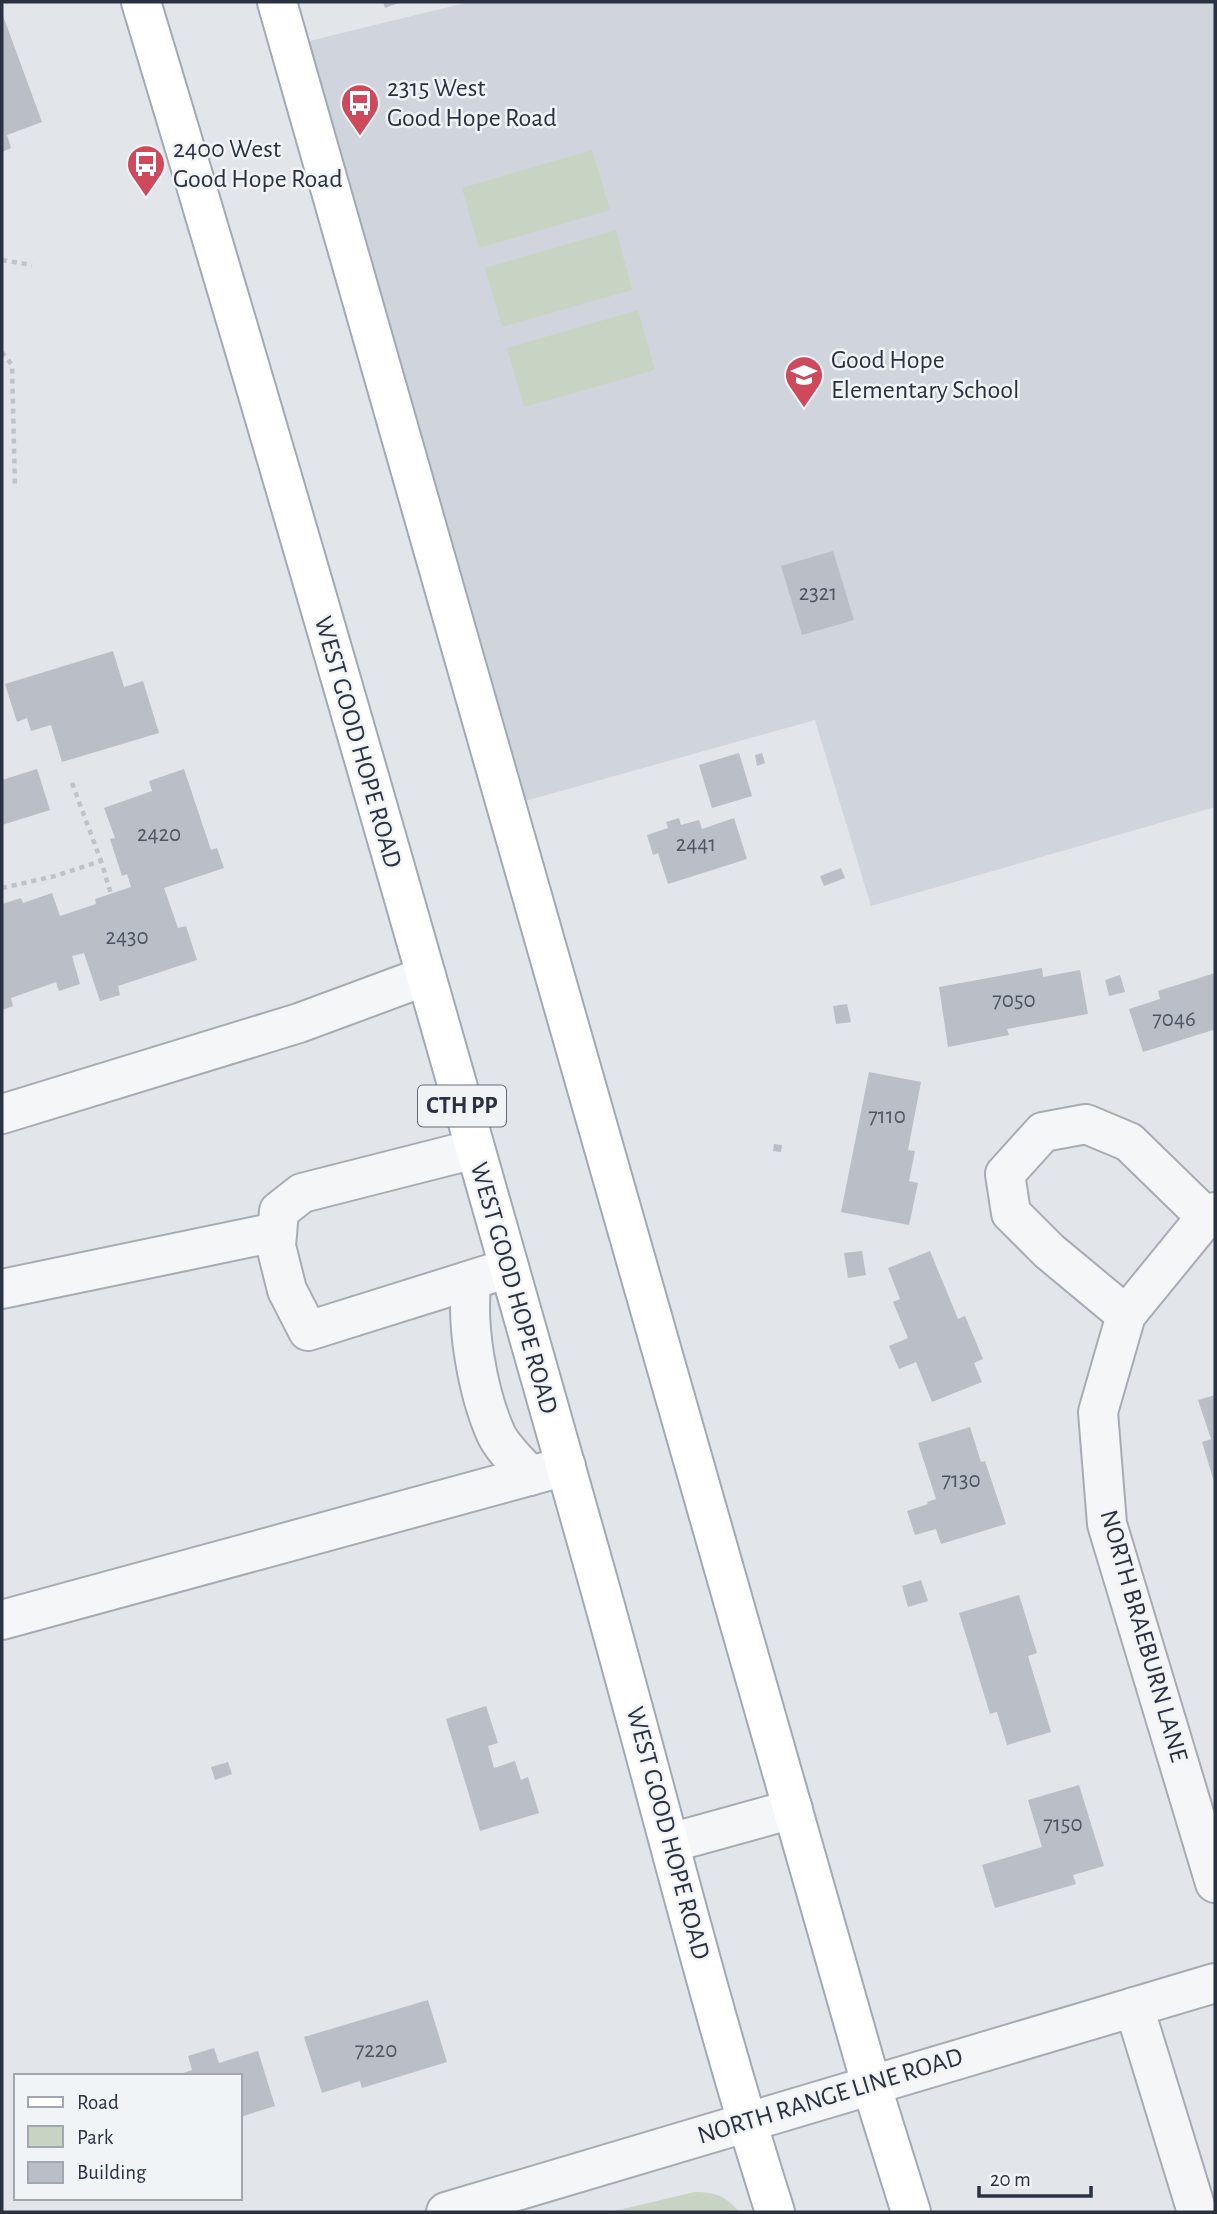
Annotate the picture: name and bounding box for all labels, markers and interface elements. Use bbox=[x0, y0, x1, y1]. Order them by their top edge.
place label: 2315 West Good Hope Road bbox=[387, 75, 557, 131]
bus stop icon: 2315 West Good Hope Road bbox=[339, 82, 381, 137]
place label: 2400 West Good Hope Road bbox=[173, 136, 343, 192]
bus stop icon: 2400 West Good Hope Road bbox=[125, 143, 167, 198]
place label: Good Hope Elementary School bbox=[831, 347, 1020, 403]
school or university icon: Good Hope Elementary School bbox=[783, 354, 825, 409]
house number: 2321 bbox=[799, 582, 837, 605]
street label: WEST GOOD HOPE ROAD bbox=[310, 613, 406, 871]
house number: 2420 bbox=[137, 823, 181, 846]
house number: 2441 bbox=[676, 833, 716, 856]
house number: 2430 bbox=[105, 926, 149, 949]
house number: 7050 bbox=[992, 989, 1036, 1012]
house number: 7046 bbox=[1152, 1008, 1196, 1031]
road number: CTH PP bbox=[418, 1086, 506, 1126]
house number: 7110 bbox=[868, 1105, 906, 1128]
street label: WEST GOOD HOPE ROAD bbox=[466, 1159, 562, 1417]
house number: 7130 bbox=[941, 1469, 981, 1492]
street label: NORTH BRAEBURN LANE bbox=[1096, 1507, 1192, 1765]
street label: WEST GOOD HOPE ROAD bbox=[622, 1704, 714, 1962]
house number: 7150 bbox=[1043, 1813, 1083, 1836]
house number: 7220 bbox=[355, 2039, 397, 2062]
street label: NORTH RANGE LINE ROAD bbox=[694, 2043, 966, 2149]
legend bbox=[14, 2074, 242, 2200]
text: Road bbox=[77, 2092, 119, 2113]
text: Park bbox=[77, 2127, 114, 2148]
scale bar bbox=[979, 2154, 1091, 2198]
text: Building bbox=[77, 2162, 147, 2183]
text: 20 m bbox=[990, 2169, 1031, 2190]

